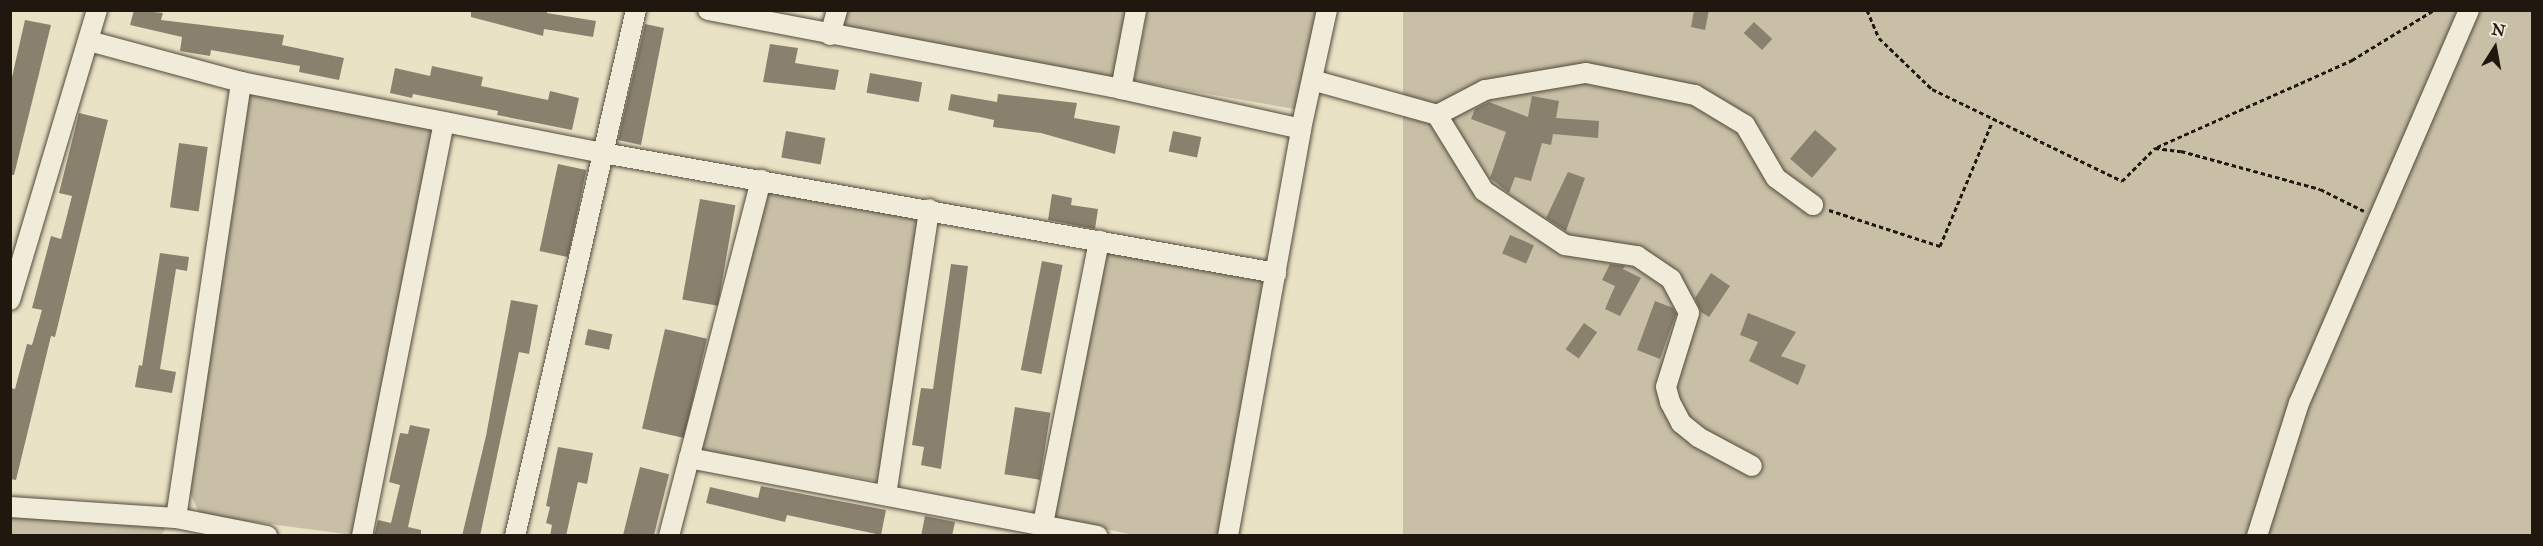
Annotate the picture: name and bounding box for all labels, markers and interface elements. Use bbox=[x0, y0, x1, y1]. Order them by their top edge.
north arrow bbox=[2465, 18, 2525, 78]
text: N bbox=[2490, 19, 2507, 40]

